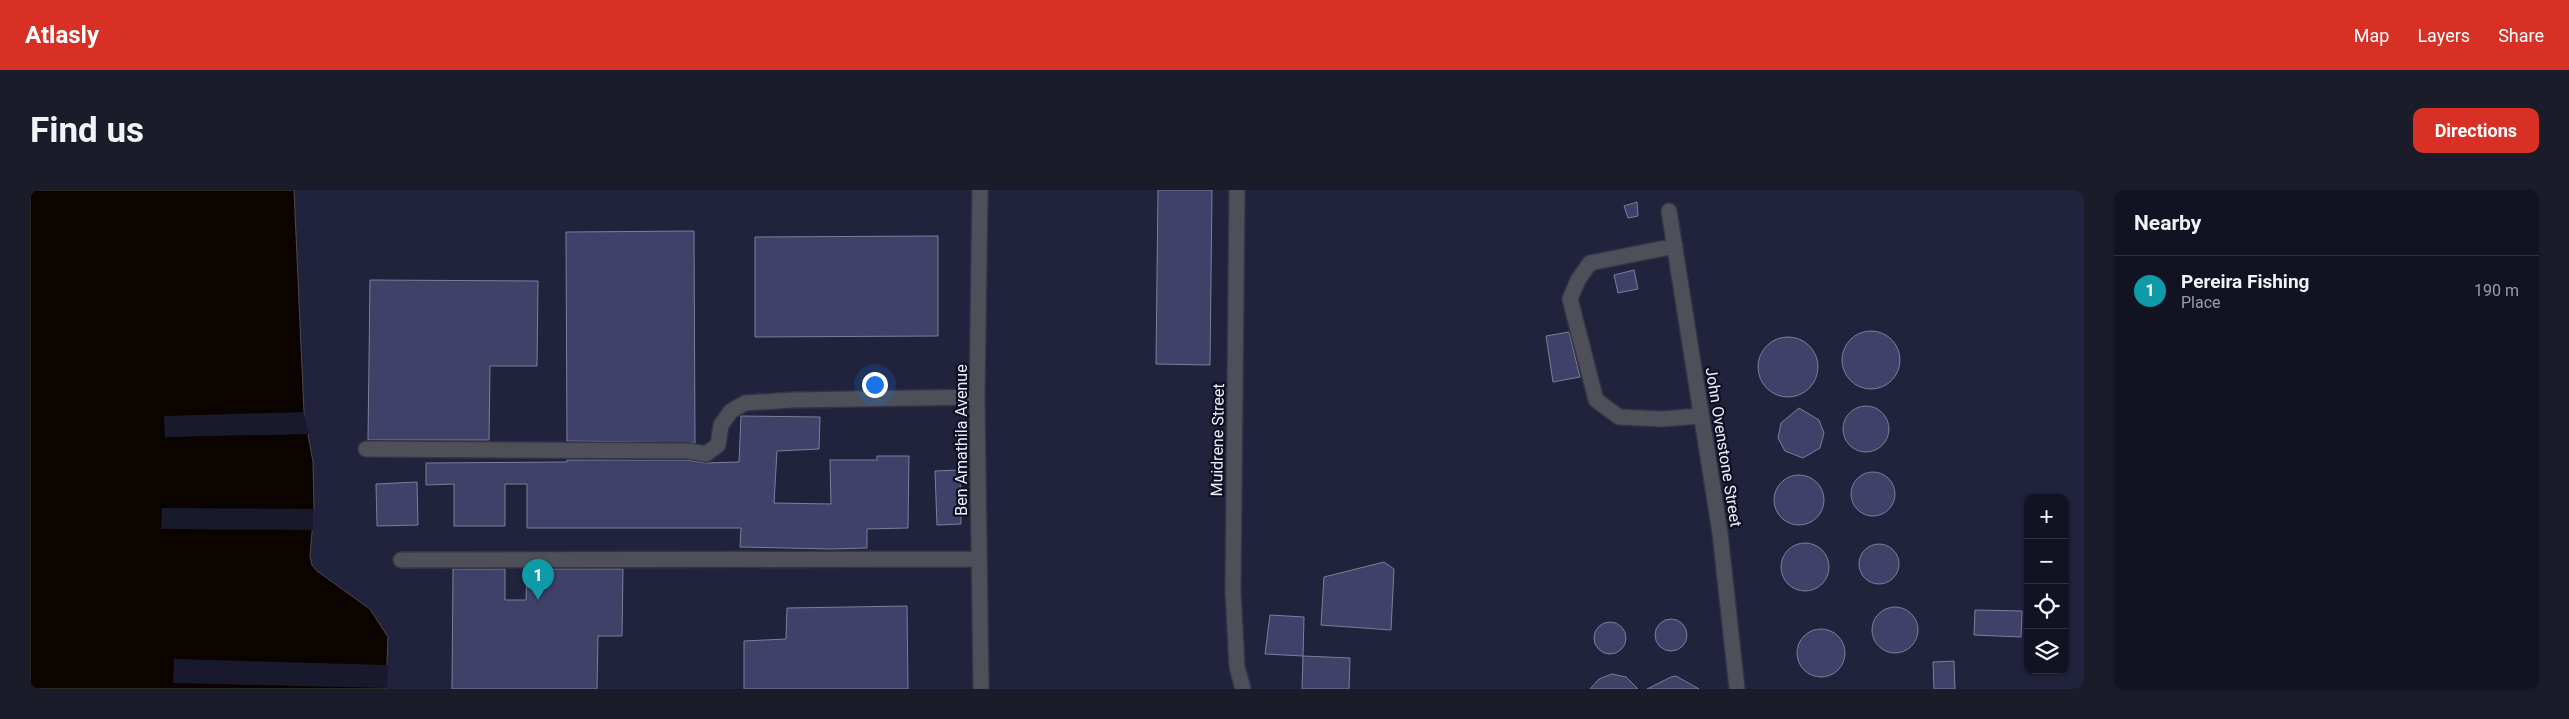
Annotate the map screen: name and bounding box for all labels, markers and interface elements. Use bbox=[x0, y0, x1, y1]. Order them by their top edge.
text: Atlasly bbox=[25, 21, 99, 49]
text: Map bbox=[2354, 25, 2389, 46]
text: Layers bbox=[2417, 25, 2470, 46]
text: Share bbox=[2498, 25, 2544, 46]
button: Directions bbox=[2413, 108, 2539, 153]
text: Find us bbox=[30, 110, 144, 151]
text: Nearby bbox=[2134, 211, 2201, 235]
text: Pereira Fishing bbox=[2181, 270, 2309, 293]
text: 1 bbox=[2145, 281, 2155, 300]
text: 190 m bbox=[2474, 281, 2519, 300]
text: Place bbox=[2181, 293, 2221, 312]
street label: Ben Amathila Avenue bbox=[952, 364, 971, 516]
street label: John Ovenstone Street bbox=[1701, 366, 1746, 528]
your location bbox=[862, 372, 888, 398]
street label: Muidrene Street bbox=[1207, 383, 1228, 497]
map controls bbox=[2024, 494, 2069, 674]
button: + bbox=[2024, 494, 2069, 539]
button: − bbox=[2024, 539, 2069, 584]
pin: 1 bbox=[522, 559, 554, 600]
button: locate bbox=[2024, 584, 2069, 629]
button: layers bbox=[2024, 629, 2069, 674]

